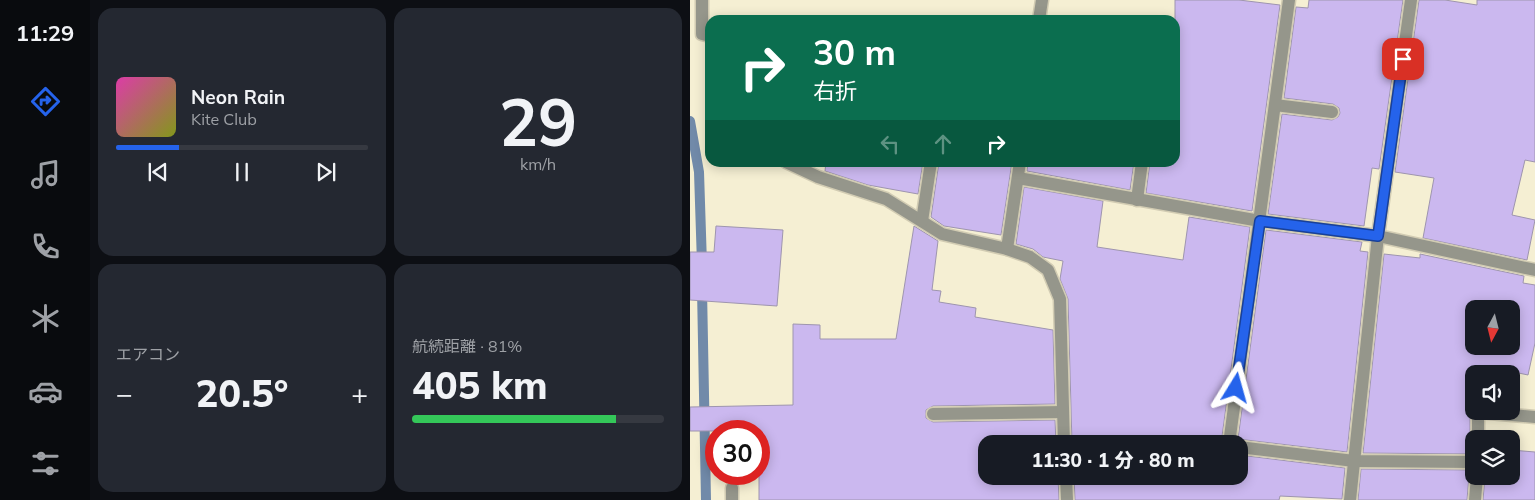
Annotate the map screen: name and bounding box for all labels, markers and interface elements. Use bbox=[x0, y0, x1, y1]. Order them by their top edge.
text: 11:29 bbox=[16, 19, 74, 47]
text: 30 m bbox=[813, 30, 896, 74]
icon: right bbox=[730, 35, 795, 100]
pin bbox=[1382, 38, 1424, 80]
icon: arrive bbox=[1389, 45, 1417, 73]
text: 右折 bbox=[813, 77, 857, 105]
text: 29 bbox=[499, 81, 577, 162]
icon: directions bbox=[28, 84, 63, 119]
text: Neon Rain bbox=[191, 85, 285, 109]
text: Kite Club bbox=[191, 109, 257, 129]
icon: left bbox=[876, 130, 904, 158]
icon: ahead bbox=[929, 130, 957, 158]
icon: right bbox=[982, 130, 1010, 158]
text: km/h bbox=[520, 154, 556, 174]
icon: music bbox=[28, 157, 63, 192]
icon: previous bbox=[144, 158, 172, 186]
icon: pause bbox=[228, 158, 256, 186]
icon: next bbox=[312, 158, 340, 186]
icon: phone bbox=[28, 229, 63, 264]
north arrow bbox=[1465, 300, 1520, 355]
map controls bbox=[1465, 300, 1520, 485]
icon: climate bbox=[28, 301, 63, 336]
text: 航続距離 · 81% bbox=[412, 336, 522, 356]
text: エアコン bbox=[116, 344, 180, 364]
text: 405 km bbox=[412, 361, 548, 409]
position arrow bbox=[1209, 361, 1261, 413]
button: sound bbox=[1465, 365, 1520, 420]
text: 20.5° bbox=[196, 369, 288, 417]
icon: car bbox=[28, 374, 63, 409]
text: − bbox=[116, 376, 133, 411]
text: + bbox=[351, 376, 368, 411]
speed limit sign: 30 bbox=[705, 420, 770, 485]
button: layers bbox=[1465, 430, 1520, 485]
icon: filters bbox=[28, 446, 63, 481]
text: 11:30 · 1 分 · 80 m bbox=[1031, 448, 1195, 472]

